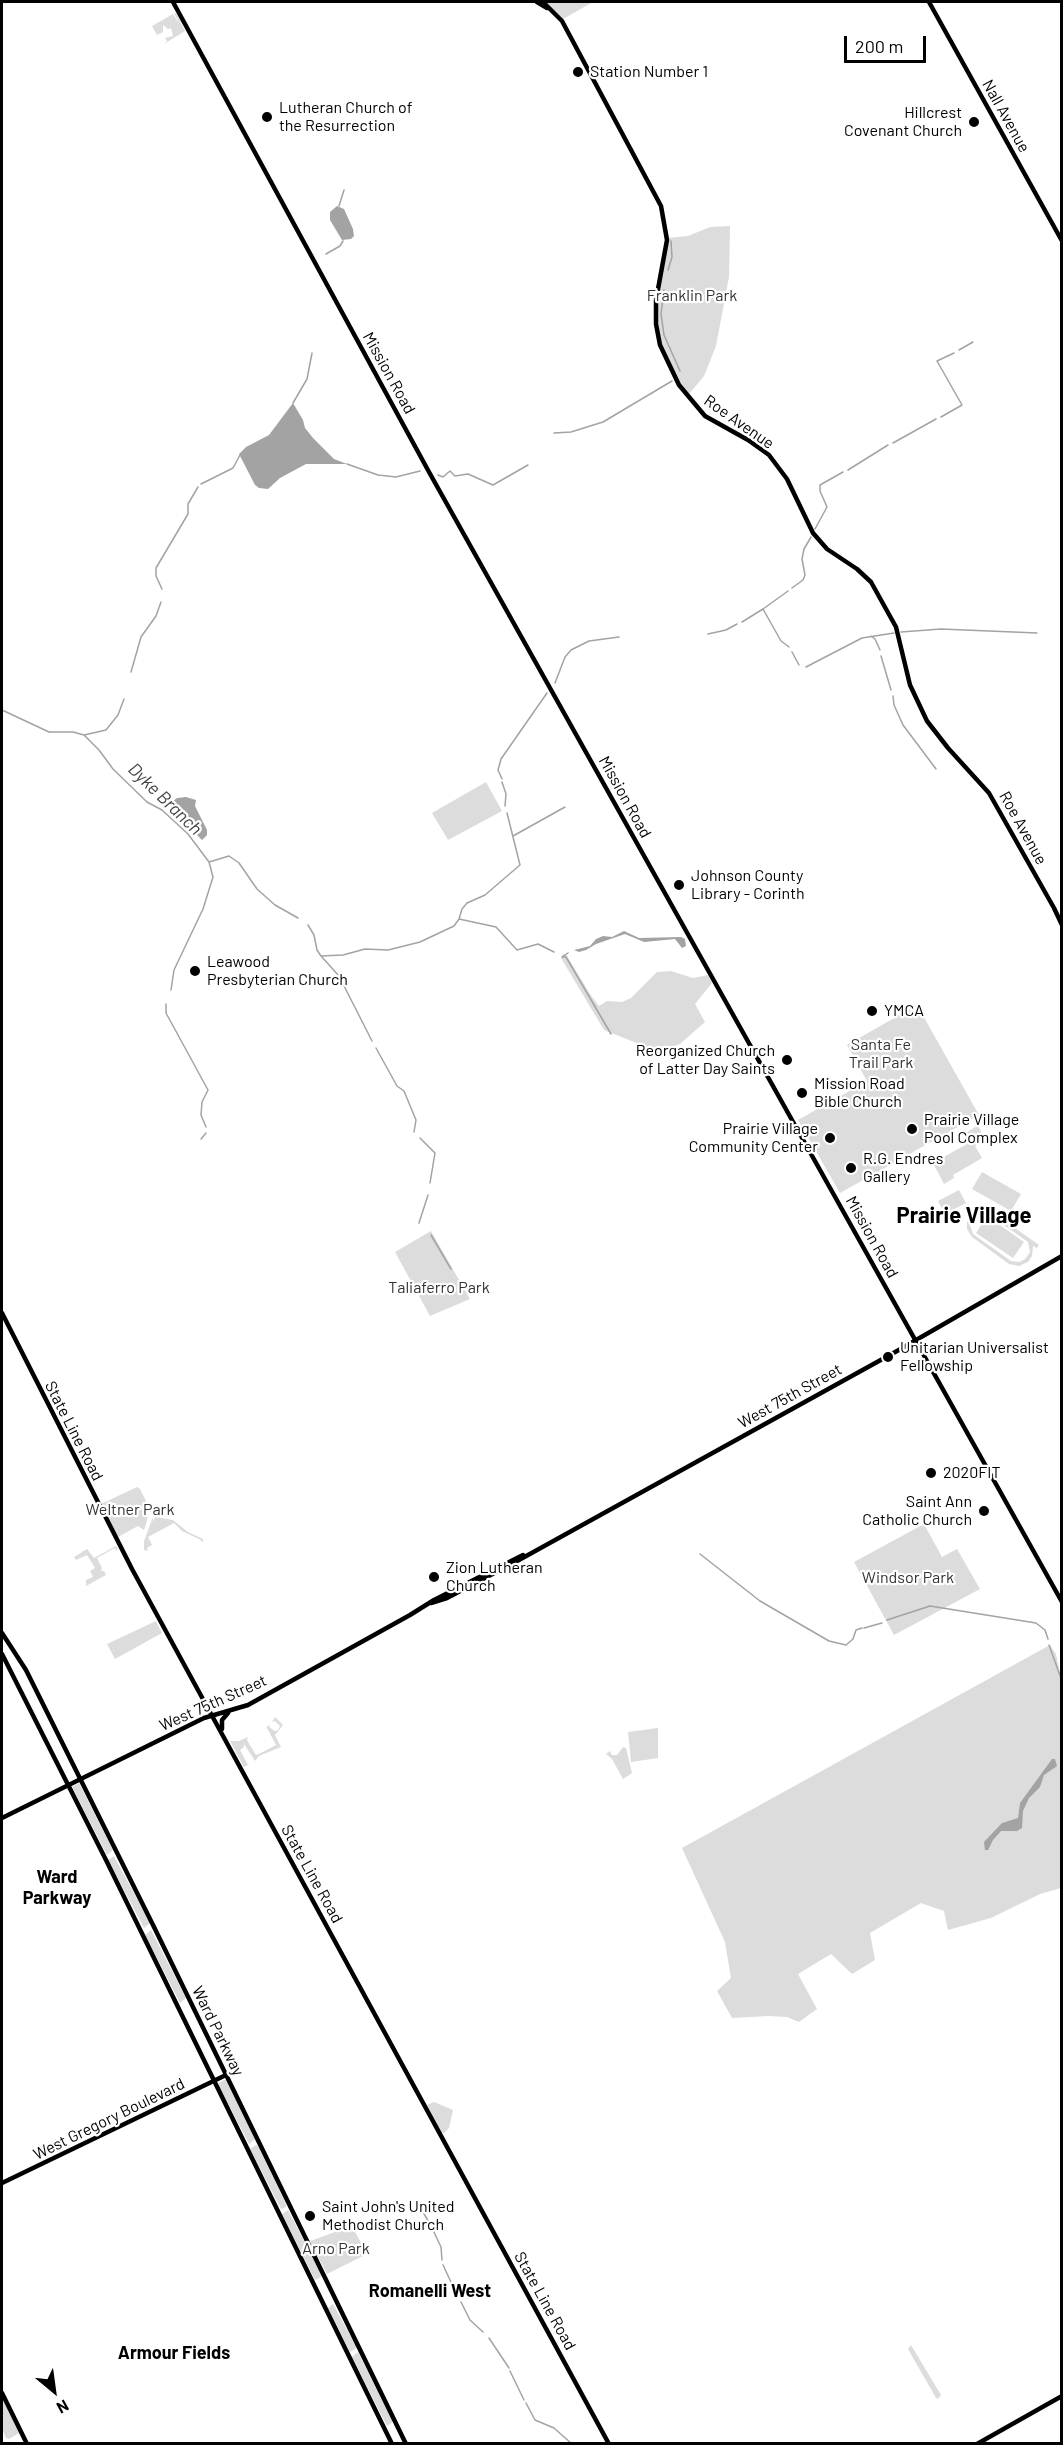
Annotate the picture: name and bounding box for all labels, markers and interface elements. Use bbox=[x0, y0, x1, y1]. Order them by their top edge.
scale bar bbox=[847, 24, 930, 62]
text: 200 m bbox=[855, 35, 903, 57]
place label: Station Number 1 bbox=[590, 62, 708, 82]
marker: Station Number 1 bbox=[571, 65, 585, 79]
street label: Nall Avenue bbox=[978, 76, 1034, 156]
place label: Lutheran Church of the Resurrection bbox=[279, 98, 412, 136]
place label: Hillcrest Covenant Church bbox=[844, 103, 962, 141]
marker: Lutheran Church of the Resurrection bbox=[260, 110, 274, 124]
marker: Hillcrest Covenant Church bbox=[967, 115, 981, 129]
park label: Franklin Park bbox=[647, 286, 737, 306]
street label: Mission Road bbox=[359, 329, 419, 417]
street label: Roe Avenue bbox=[700, 391, 778, 453]
street label: Mission Road bbox=[595, 753, 655, 841]
water label: Dyke Branch bbox=[124, 758, 206, 840]
street label: Roe Avenue bbox=[995, 788, 1051, 868]
place label: Johnson County Library - Corinth bbox=[691, 866, 805, 904]
marker: Johnson County Library - Corinth bbox=[672, 878, 686, 892]
place label: Leawood Presbyterian Church bbox=[207, 952, 348, 990]
marker: Leawood Presbyterian Church bbox=[188, 964, 202, 978]
place label: YMCA bbox=[884, 1001, 924, 1021]
marker: YMCA bbox=[865, 1004, 879, 1018]
park label: Santa Fe Trail Park bbox=[849, 1035, 913, 1073]
place label: Reorganized Church of Latter Day Saints bbox=[636, 1041, 775, 1079]
marker: Reorganized Church of Latter Day Saints bbox=[780, 1053, 794, 1067]
place label: Mission Road Bible Church bbox=[814, 1074, 905, 1112]
marker: Mission Road Bible Church bbox=[795, 1086, 809, 1100]
place label: Prairie Village Pool Complex bbox=[924, 1110, 1019, 1148]
place label: Prairie Village Community Center bbox=[689, 1119, 818, 1157]
marker: Prairie Village Pool Complex bbox=[905, 1122, 919, 1136]
marker: Prairie Village Community Center bbox=[823, 1131, 837, 1145]
place label: R.G. Endres Gallery bbox=[863, 1149, 943, 1187]
marker: R.G. Endres Gallery bbox=[844, 1161, 858, 1175]
street label: Mission Road bbox=[842, 1193, 902, 1281]
district label: Prairie Village bbox=[897, 1203, 1031, 1229]
park label: Taliaferro Park bbox=[388, 1278, 490, 1298]
place label: Unitarian Universalist Fellowship bbox=[900, 1338, 1049, 1376]
marker: Unitarian Universalist Fellowship bbox=[881, 1350, 895, 1364]
street label: West 75th Street bbox=[735, 1360, 845, 1432]
street label: State Line Road bbox=[41, 1378, 107, 1484]
place label: 2020FIT bbox=[943, 1463, 1001, 1483]
marker: 2020FIT bbox=[924, 1466, 938, 1480]
place label: Saint Ann Catholic Church bbox=[862, 1492, 972, 1530]
park label: Weltner Park bbox=[86, 1500, 174, 1520]
marker: Saint Ann Catholic Church bbox=[977, 1504, 991, 1518]
place label: Zion Lutheran Church bbox=[446, 1558, 543, 1596]
park label: Windsor Park bbox=[862, 1568, 954, 1588]
marker: Zion Lutheran Church bbox=[427, 1570, 441, 1584]
street label: West 75th Street bbox=[156, 1671, 270, 1735]
street label: State Line Road bbox=[277, 1822, 347, 1926]
district label: Ward Parkway bbox=[23, 1866, 91, 1908]
street label: Ward Parkway bbox=[188, 1983, 248, 2079]
street label: West Gregory Boulevard bbox=[30, 2074, 188, 2164]
place label: Saint John's United Methodist Church bbox=[322, 2197, 454, 2235]
marker: Saint John's United Methodist Church bbox=[303, 2209, 317, 2223]
park label: Arno Park bbox=[302, 2239, 370, 2259]
street label: State Line Road bbox=[510, 2249, 580, 2353]
district label: Romanelli West bbox=[369, 2280, 491, 2302]
district label: Armour Fields bbox=[118, 2342, 230, 2364]
north arrow bbox=[24, 2361, 84, 2421]
text: N bbox=[54, 2396, 72, 2418]

